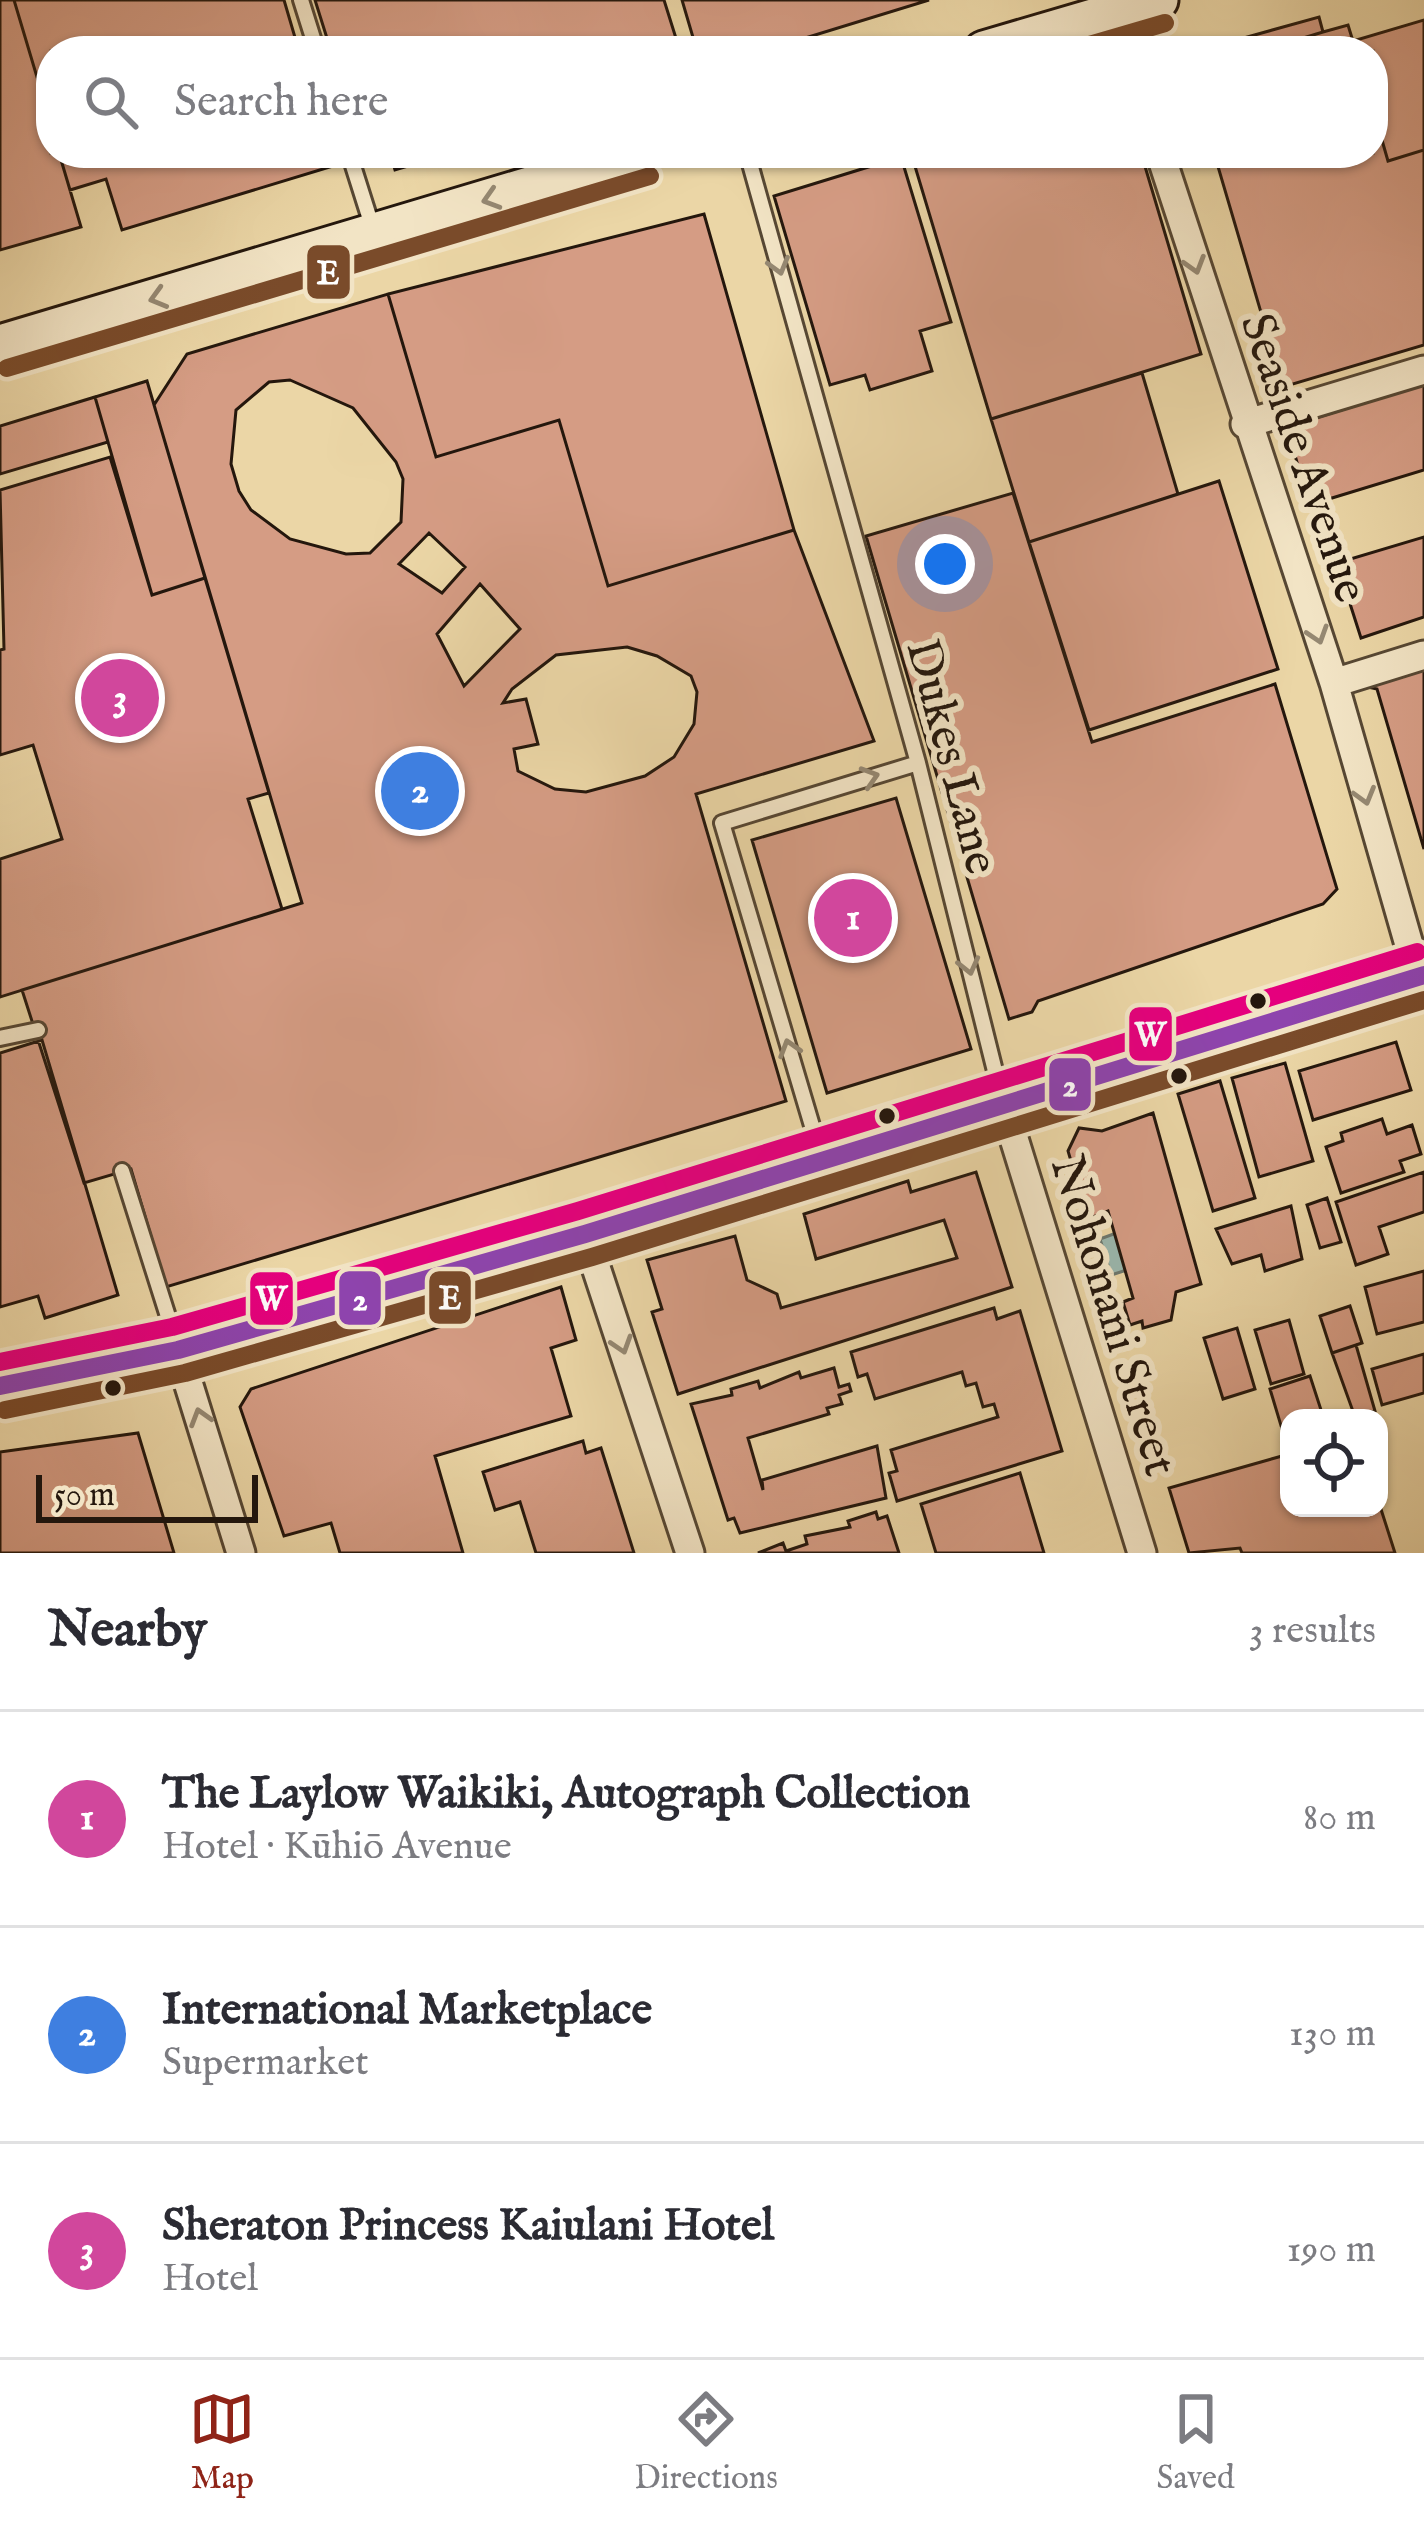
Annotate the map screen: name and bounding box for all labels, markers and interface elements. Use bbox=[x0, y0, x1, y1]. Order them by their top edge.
search box bbox=[36, 36, 1388, 168]
icon: search bbox=[78, 69, 144, 135]
text: Search here bbox=[174, 74, 388, 131]
one-way arrow bbox=[481, 185, 502, 210]
line badge: E bbox=[305, 243, 352, 301]
text: E bbox=[317, 254, 340, 296]
one-way arrow bbox=[1180, 254, 1205, 275]
one-way arrow bbox=[764, 255, 789, 276]
one-way arrow bbox=[149, 284, 170, 309]
street label: Seaside Avenue bbox=[1225, 306, 1380, 611]
your location bbox=[915, 534, 975, 594]
one-way arrow bbox=[1304, 624, 1329, 645]
street label: Dukes Lane bbox=[890, 633, 1010, 881]
pin: 3 bbox=[81, 653, 159, 743]
pin: 2 bbox=[381, 746, 459, 836]
one-way arrow bbox=[859, 767, 880, 792]
one-way arrow bbox=[1351, 785, 1376, 806]
pin: 1 bbox=[814, 873, 892, 963]
one-way arrow bbox=[955, 956, 980, 976]
unlabelled marker bbox=[1247, 990, 1269, 1012]
line badge: W bbox=[1127, 1005, 1174, 1063]
text: W bbox=[1133, 1016, 1168, 1058]
one-way arrow bbox=[778, 1039, 803, 1060]
line badge: 2 bbox=[1047, 1056, 1093, 1113]
unlabelled marker bbox=[1168, 1065, 1190, 1087]
text: 2 bbox=[1062, 1066, 1078, 1108]
unlabelled marker bbox=[876, 1105, 898, 1127]
street label: Nohonani Street bbox=[1035, 1149, 1189, 1483]
line badge: 2 bbox=[337, 1269, 383, 1327]
line badge: E bbox=[427, 1269, 473, 1326]
line badge: W bbox=[248, 1270, 295, 1327]
text: E bbox=[439, 1279, 462, 1321]
text: W bbox=[254, 1280, 289, 1322]
text: 2 bbox=[352, 1280, 368, 1322]
one-way arrow bbox=[607, 1334, 632, 1355]
unlabelled marker bbox=[102, 1377, 124, 1399]
one-way arrow bbox=[189, 1407, 214, 1428]
map controls bbox=[1280, 1409, 1388, 1517]
button: locate bbox=[1280, 1409, 1388, 1517]
scale bar bbox=[36, 1469, 258, 1522]
text: 50 m bbox=[54, 1475, 115, 1517]
text: Nearby bbox=[48, 1599, 207, 1664]
text: 3 results bbox=[1249, 1607, 1376, 1656]
text: The Laylow Waikiki, Autograph Collection bbox=[162, 1766, 970, 1823]
text: 1 bbox=[80, 1794, 94, 1843]
text: 80 m bbox=[1303, 1794, 1376, 1843]
text: Hotel · Kūhiō Avenue bbox=[162, 1823, 512, 1872]
text: International Marketplace bbox=[162, 1982, 652, 2039]
text: 2 bbox=[78, 2010, 96, 2059]
text: 130 m bbox=[1289, 2010, 1376, 2059]
text: Supermarket bbox=[162, 2039, 369, 2088]
text: Sheraton Princess Kaiulani Hotel bbox=[162, 2198, 774, 2255]
text: 3 bbox=[80, 2226, 94, 2275]
text: 190 m bbox=[1287, 2226, 1376, 2275]
text: Hotel bbox=[162, 2255, 258, 2304]
tab: Map bbox=[189, 2386, 255, 2500]
tab: Directions bbox=[634, 2386, 778, 2500]
tab: Saved bbox=[1157, 2386, 1235, 2500]

